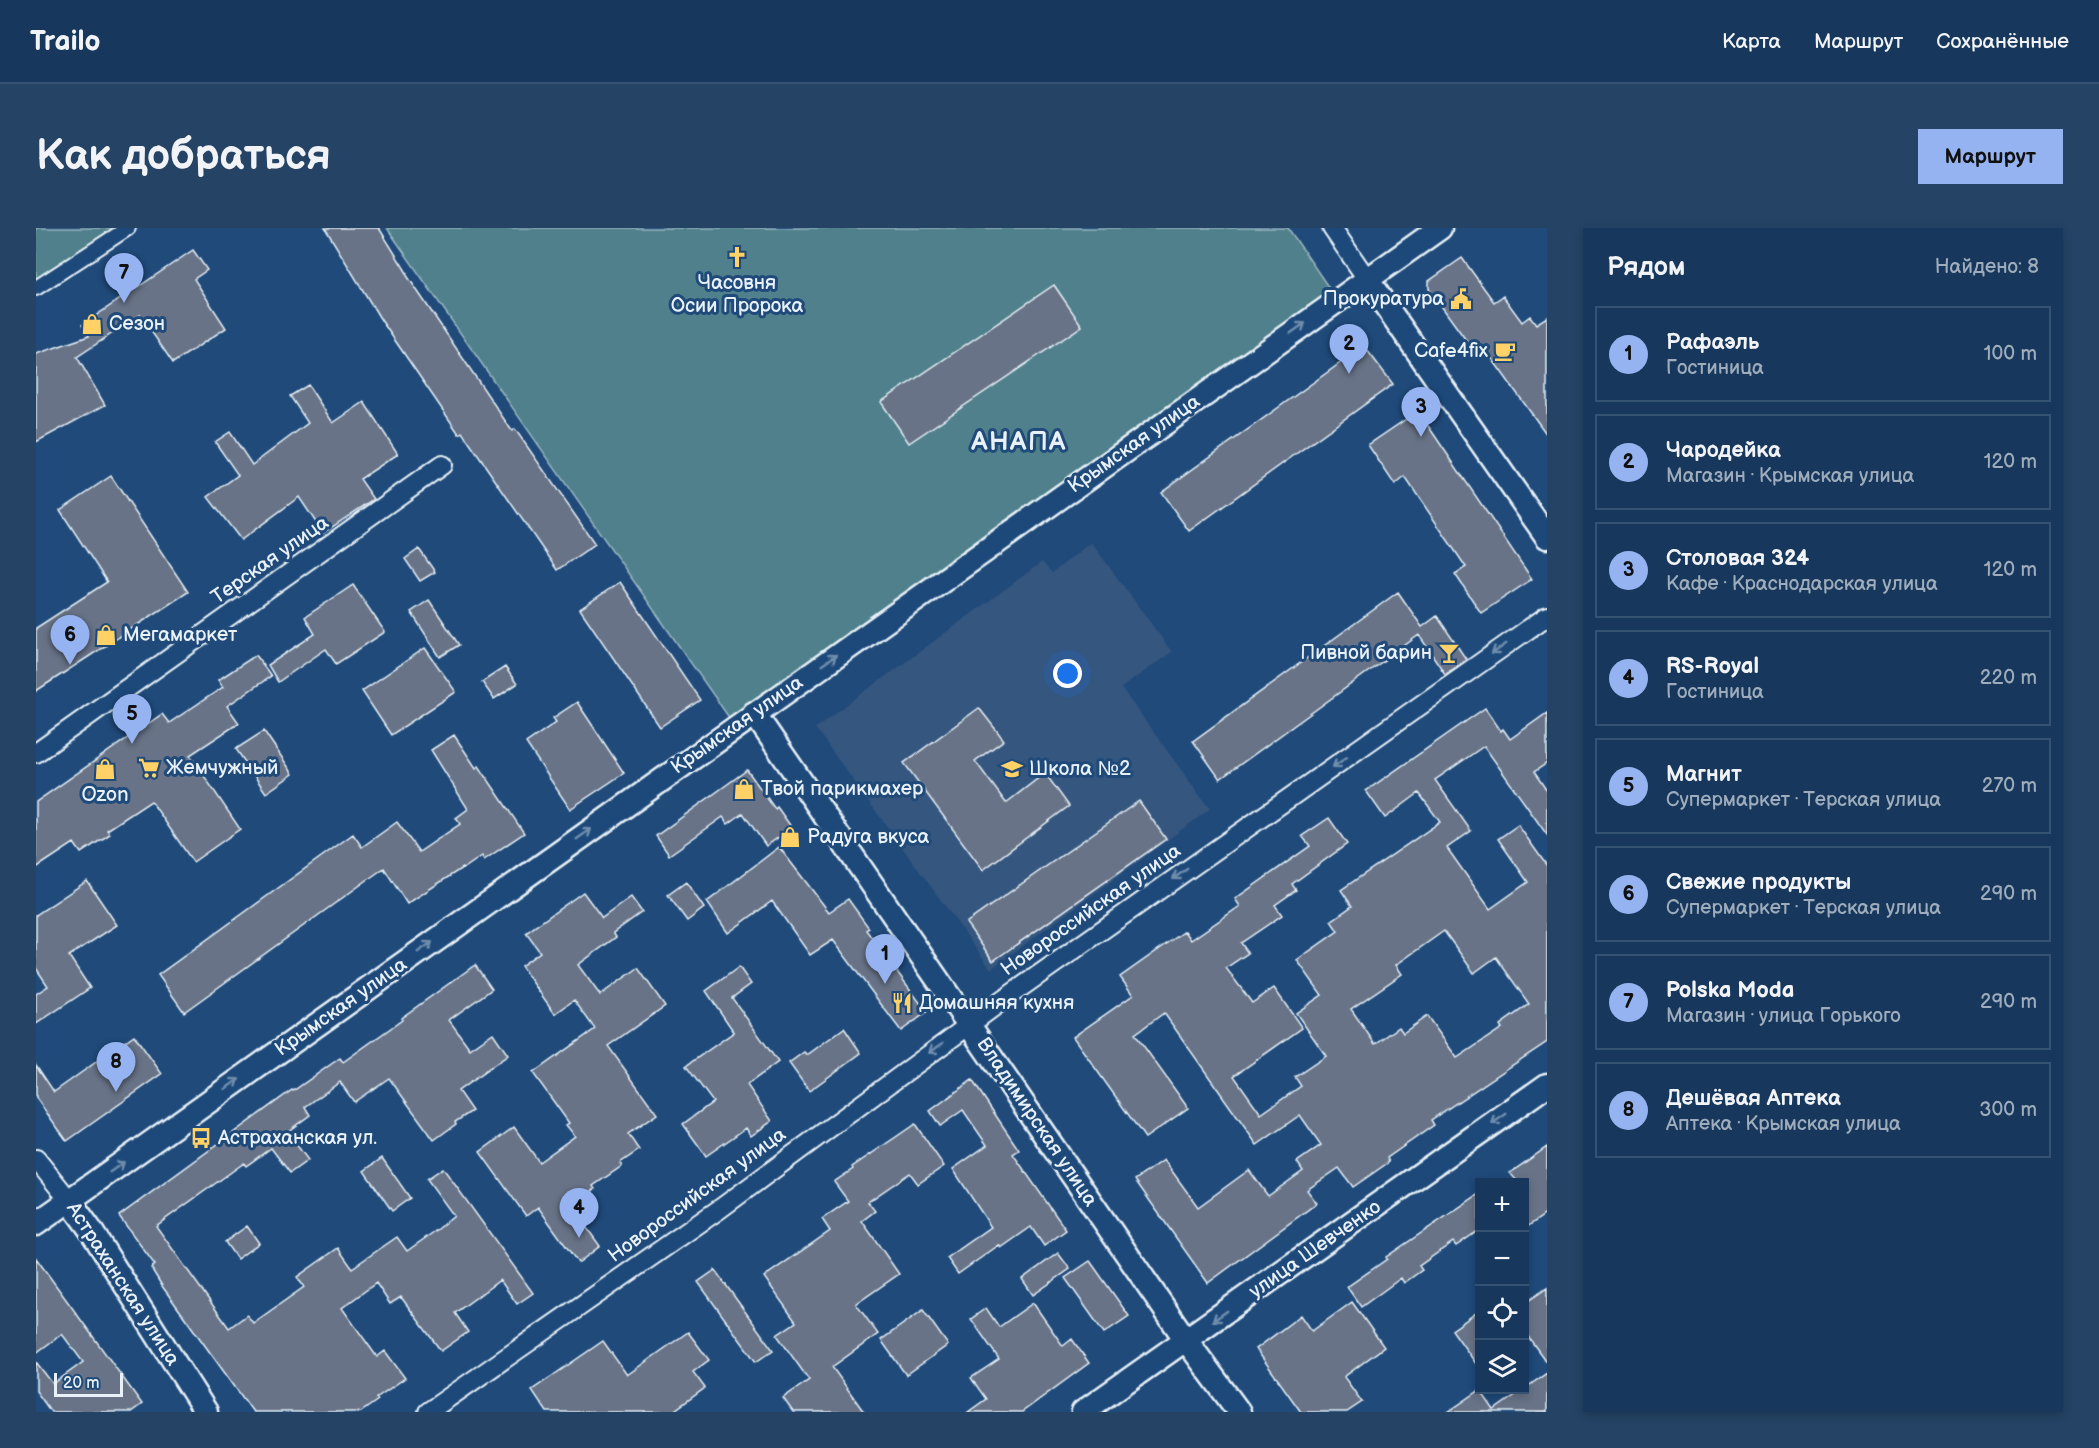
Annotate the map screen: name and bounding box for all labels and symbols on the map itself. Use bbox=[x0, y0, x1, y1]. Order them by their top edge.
church icon: Часовня Осии Пророка bbox=[725, 245, 749, 269]
pin: 7 bbox=[104, 254, 143, 303]
place label: Часовня Осии Пророка bbox=[671, 271, 803, 318]
place label: Прокуратура bbox=[1323, 287, 1444, 311]
public building icon: Прокуратура bbox=[1449, 287, 1473, 311]
shop icon: Сезон bbox=[80, 312, 104, 336]
place label: Сезон bbox=[109, 312, 165, 336]
one-way arrow bbox=[1289, 322, 1305, 334]
pin: 2 bbox=[1330, 324, 1368, 374]
place label: Cafe4fix bbox=[1414, 339, 1489, 363]
cafe icon: Cafe4fix bbox=[1493, 339, 1517, 363]
pin: 3 bbox=[1402, 388, 1440, 437]
street label: Крымская улица bbox=[1063, 389, 1205, 498]
district label: АНАПА bbox=[970, 427, 1067, 458]
street label: Терская улица bbox=[207, 511, 333, 609]
pin: 6 bbox=[51, 616, 90, 665]
shop icon: Мегамаркет bbox=[94, 623, 118, 647]
place label: Мегамаркет bbox=[123, 623, 238, 647]
place label: Пивной барин bbox=[1300, 641, 1432, 665]
bar icon: Пивной барин bbox=[1437, 641, 1461, 665]
one-way arrow bbox=[1491, 643, 1508, 655]
one-way arrow bbox=[820, 654, 836, 666]
your location bbox=[1053, 659, 1082, 688]
street label: Крымская улица bbox=[666, 670, 808, 779]
pin: 5 bbox=[112, 694, 152, 744]
supermarket icon: Жемчужный bbox=[137, 756, 161, 780]
place label: Жемчужный bbox=[166, 756, 278, 780]
one-way arrow bbox=[1332, 756, 1348, 768]
shop icon: Ozon bbox=[93, 757, 117, 781]
school or university icon: Школа №2 bbox=[1000, 757, 1024, 781]
place label: Школа №2 bbox=[1029, 757, 1131, 781]
shop icon: Твой парикмахер bbox=[732, 777, 756, 801]
place label: Твой парикмахер bbox=[761, 777, 924, 801]
place label: Ozon bbox=[82, 783, 128, 807]
shop icon: Радуга вкуса bbox=[778, 825, 802, 849]
place label: Радуга вкуса bbox=[807, 825, 930, 849]
one-way arrow bbox=[576, 828, 592, 840]
street label: Новороссийская улица bbox=[997, 839, 1186, 981]
one-way arrow bbox=[1173, 868, 1189, 880]
pin: 1 bbox=[866, 934, 904, 984]
one-way arrow bbox=[417, 941, 433, 953]
street label: Крымская улица bbox=[270, 952, 412, 1061]
restaurant icon: Домашняя кухня bbox=[890, 991, 914, 1015]
place label: Домашняя кухня bbox=[919, 991, 1074, 1015]
street label: Владимирская улица bbox=[972, 1033, 1103, 1211]
pin: 8 bbox=[96, 1042, 136, 1092]
one-way arrow bbox=[929, 1042, 945, 1055]
one-way arrow bbox=[224, 1078, 240, 1091]
one-way arrow bbox=[1492, 1113, 1508, 1125]
street label: Новороссийская улица bbox=[603, 1122, 791, 1268]
bus stop icon: Астраханская ул. bbox=[189, 1126, 213, 1150]
place label: Астраханская ул. bbox=[217, 1126, 377, 1150]
one-way arrow bbox=[108, 1161, 124, 1173]
pin: 4 bbox=[560, 1188, 598, 1238]
street label: улица Шевченко bbox=[1245, 1195, 1385, 1303]
street label: Астраханская улица bbox=[61, 1197, 185, 1370]
one-way arrow bbox=[1212, 1310, 1228, 1322]
scale bar bbox=[54, 1370, 123, 1398]

